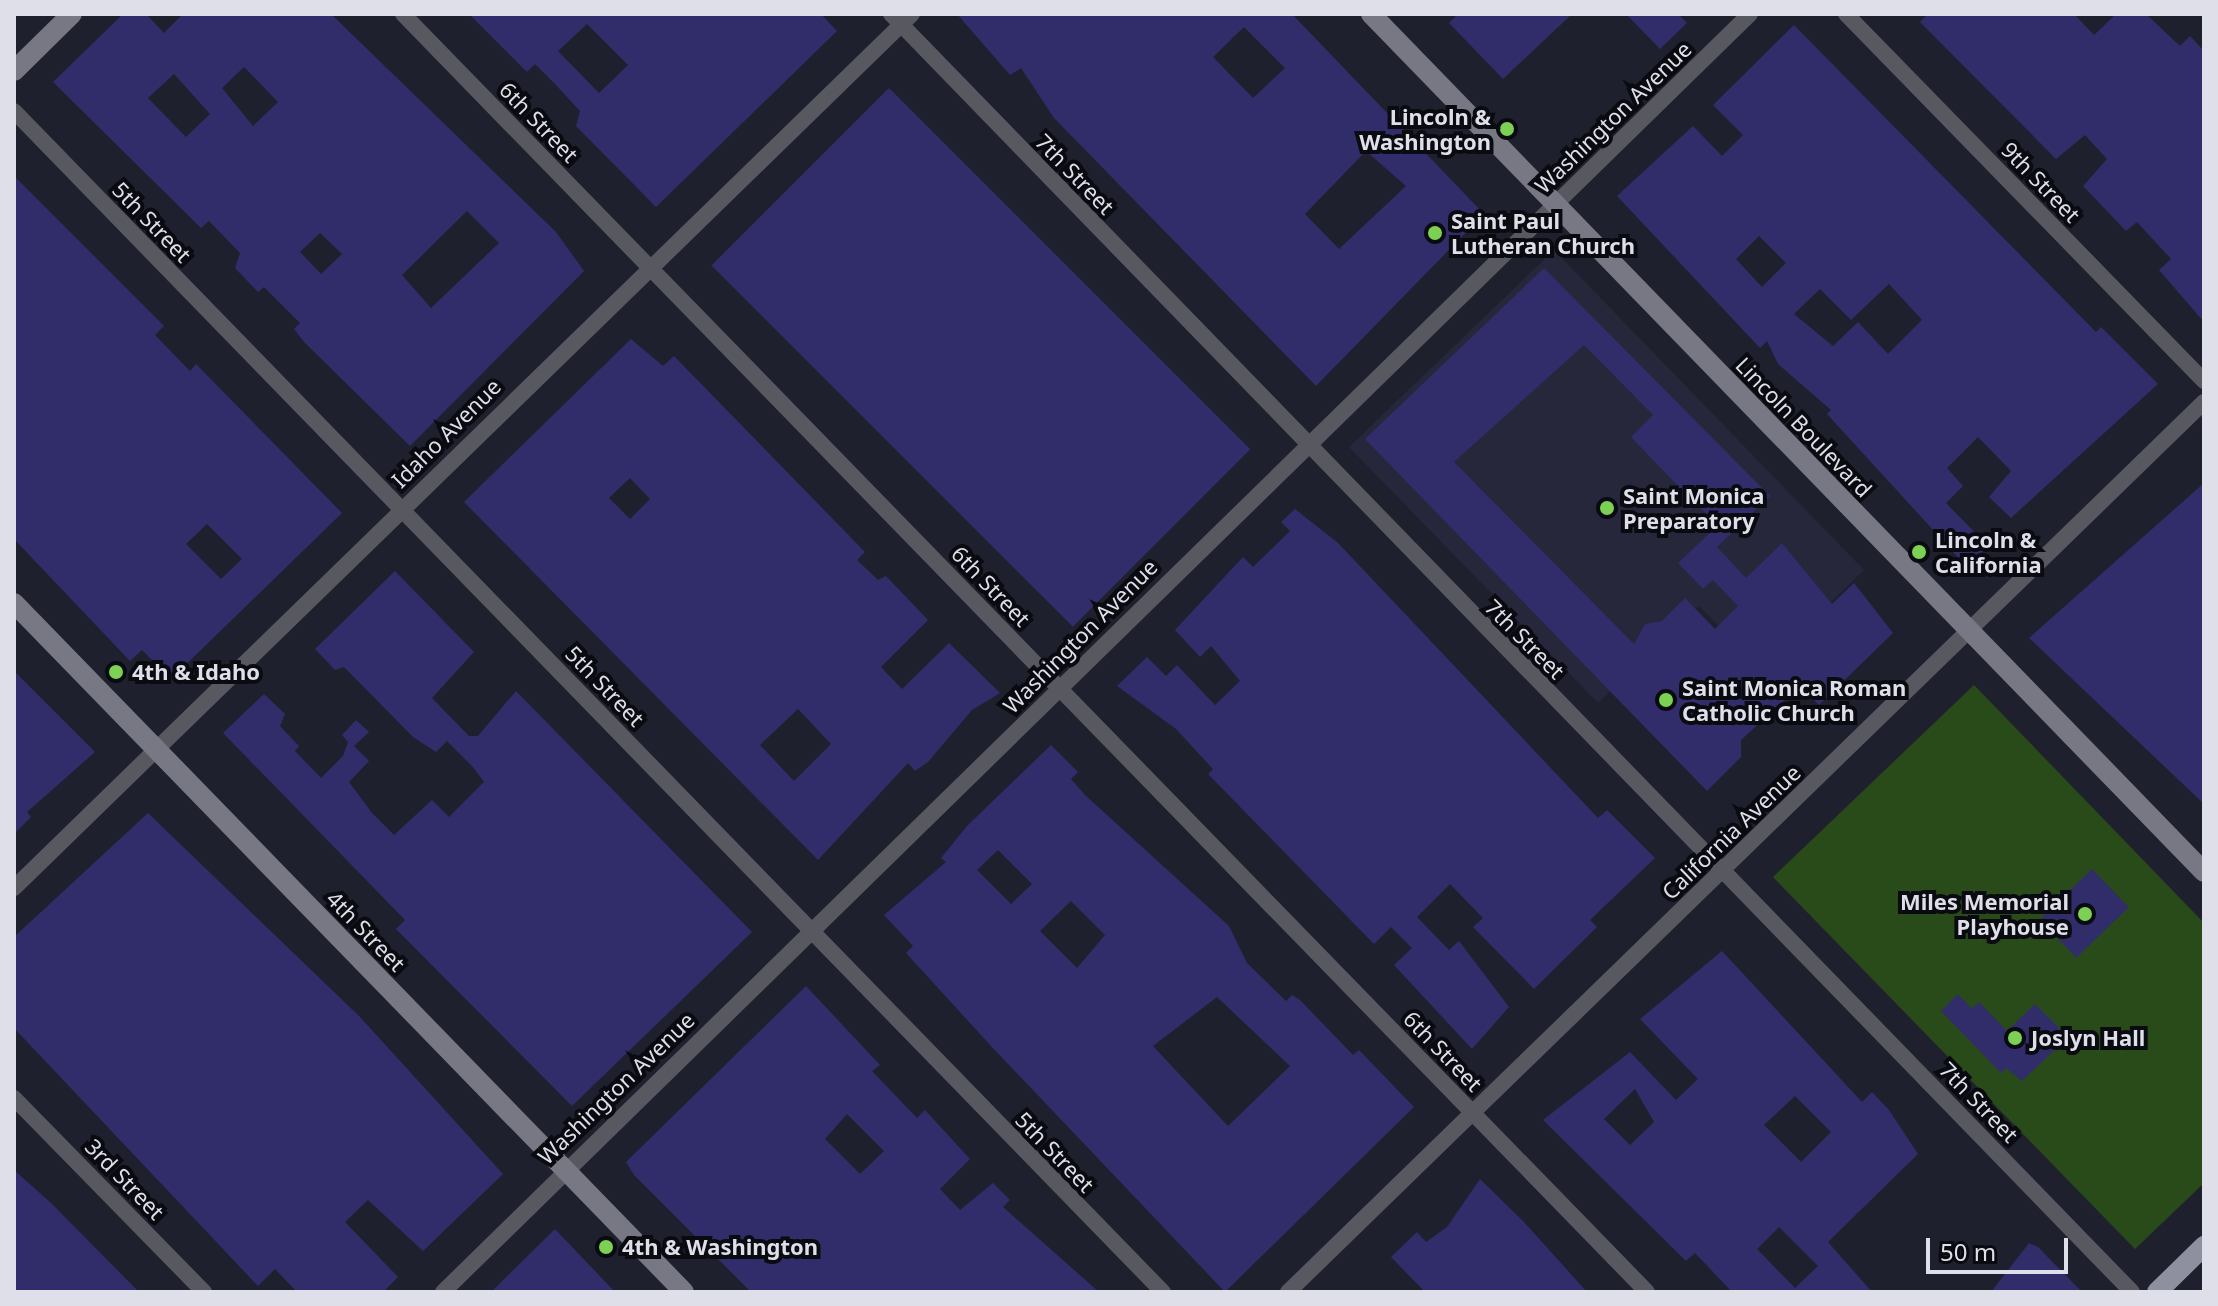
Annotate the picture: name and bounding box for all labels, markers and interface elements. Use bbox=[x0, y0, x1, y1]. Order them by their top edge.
street label: Washington Avenue bbox=[1529, 36, 1697, 198]
street label: 6th Street bbox=[494, 76, 584, 168]
place label: Lincoln & Washington bbox=[1359, 103, 1491, 154]
marker: Lincoln & Washington bbox=[1498, 120, 1516, 138]
street label: 7th Street bbox=[1030, 128, 1120, 220]
street label: 9th Street bbox=[1996, 136, 2086, 228]
street label: 5th Street bbox=[107, 176, 197, 268]
place label: Saint Paul Lutheran Church bbox=[1451, 207, 1635, 258]
marker: Saint Paul Lutheran Church bbox=[1426, 224, 1444, 242]
street label: Lincoln Boulevard bbox=[1731, 352, 1877, 502]
street label: Idaho Avenue bbox=[386, 373, 506, 493]
place label: Saint Monica Preparatory bbox=[1623, 482, 1764, 534]
marker: Saint Monica Preparatory bbox=[1598, 499, 1616, 517]
place label: Lincoln & California bbox=[1935, 526, 2042, 578]
street label: 6th Street bbox=[946, 540, 1036, 632]
marker: Lincoln & California bbox=[1910, 543, 1928, 561]
street label: Washington Avenue bbox=[997, 553, 1163, 719]
street label: 7th Street bbox=[1480, 594, 1570, 684]
street label: 5th Street bbox=[560, 640, 650, 732]
place label: 4th & Idaho bbox=[132, 659, 260, 685]
marker: 4th & Idaho bbox=[107, 663, 125, 681]
place label: Saint Monica Roman Catholic Church bbox=[1682, 674, 1906, 726]
marker: Saint Monica Roman Catholic Church bbox=[1657, 691, 1675, 709]
street label: California Avenue bbox=[1656, 759, 1806, 905]
street label: 4th Street bbox=[321, 885, 411, 977]
place label: Miles Memorial Playhouse bbox=[1900, 888, 2069, 940]
marker: Miles Memorial Playhouse bbox=[2076, 905, 2094, 923]
street label: 6th Street bbox=[1398, 1005, 1488, 1097]
street label: Washington Avenue bbox=[532, 1007, 700, 1169]
place label: Joslyn Hall bbox=[2031, 1025, 2145, 1051]
marker: Joslyn Hall bbox=[2006, 1029, 2024, 1047]
street label: 7th Street bbox=[1934, 1056, 2024, 1148]
street label: 5th Street bbox=[1010, 1106, 1100, 1198]
street label: 3rd Street bbox=[80, 1133, 170, 1225]
scale bar bbox=[1930, 1222, 2072, 1272]
place label: 4th & Washington bbox=[622, 1234, 818, 1260]
text: 50 m bbox=[1940, 1235, 1996, 1268]
marker: 4th & Washington bbox=[597, 1238, 615, 1256]

